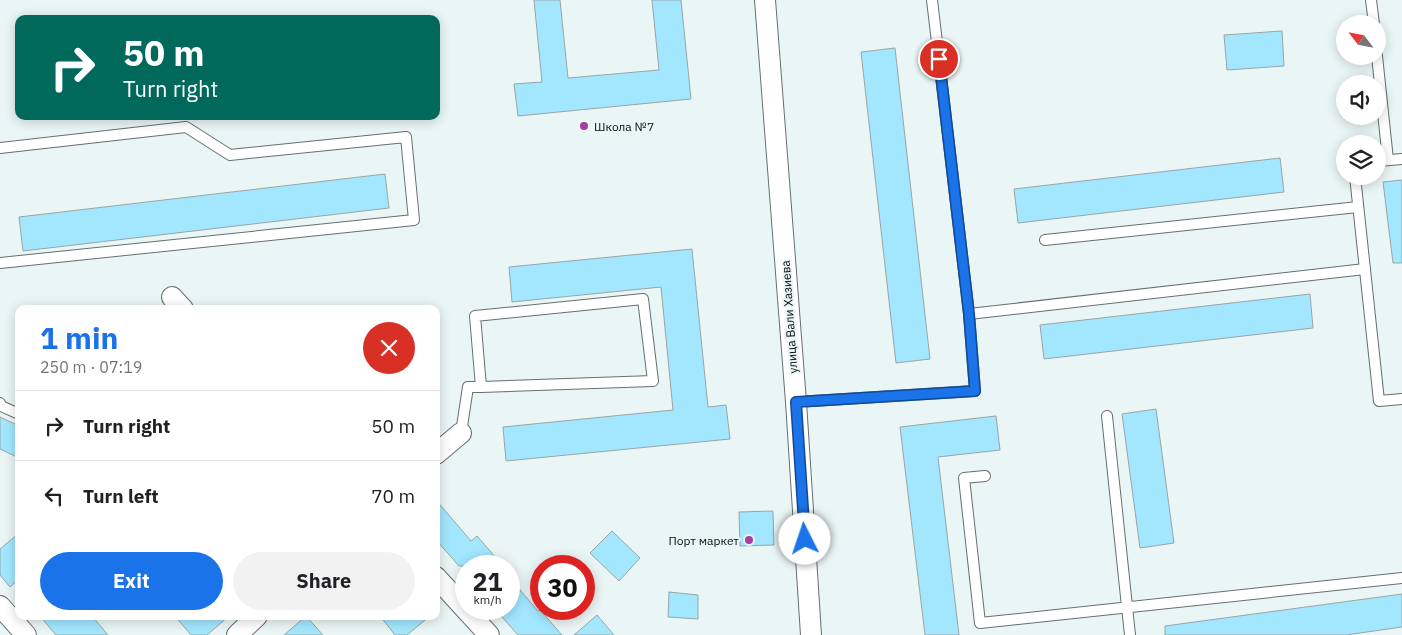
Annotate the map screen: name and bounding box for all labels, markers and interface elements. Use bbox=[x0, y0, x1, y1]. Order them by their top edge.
north arrow bbox=[1336, 15, 1386, 65]
map controls bbox=[1336, 15, 1386, 185]
text: 50 m bbox=[123, 30, 205, 76]
icon: right bbox=[40, 35, 105, 100]
pin bbox=[918, 38, 960, 80]
icon: arrive bbox=[925, 45, 953, 73]
text: Turn right bbox=[123, 74, 218, 103]
button: sound bbox=[1336, 75, 1386, 125]
place label: Школа №7 bbox=[594, 119, 654, 134]
marker: Школа №7 bbox=[578, 120, 590, 132]
button: layers bbox=[1336, 135, 1386, 185]
street label: улица Вали Хазиева bbox=[778, 259, 800, 374]
text: 1 min bbox=[40, 318, 118, 357]
button: close bbox=[363, 322, 415, 374]
text: 250 m · 07:19 bbox=[40, 357, 142, 377]
icon: right bbox=[40, 412, 68, 440]
text: Turn right bbox=[83, 414, 170, 438]
text: 50 m bbox=[371, 414, 415, 438]
icon: left bbox=[40, 482, 68, 510]
text: Turn left bbox=[83, 484, 159, 508]
text: 70 m bbox=[371, 484, 415, 508]
position arrow bbox=[778, 512, 830, 564]
place label: Порт маркет bbox=[668, 533, 739, 548]
marker: Порт маркет bbox=[743, 534, 755, 546]
button: Exit bbox=[40, 552, 223, 610]
button: Share bbox=[233, 552, 415, 610]
speed limit sign: 30 bbox=[530, 555, 595, 620]
text: 21 bbox=[472, 565, 503, 598]
text: km/h bbox=[473, 592, 502, 607]

